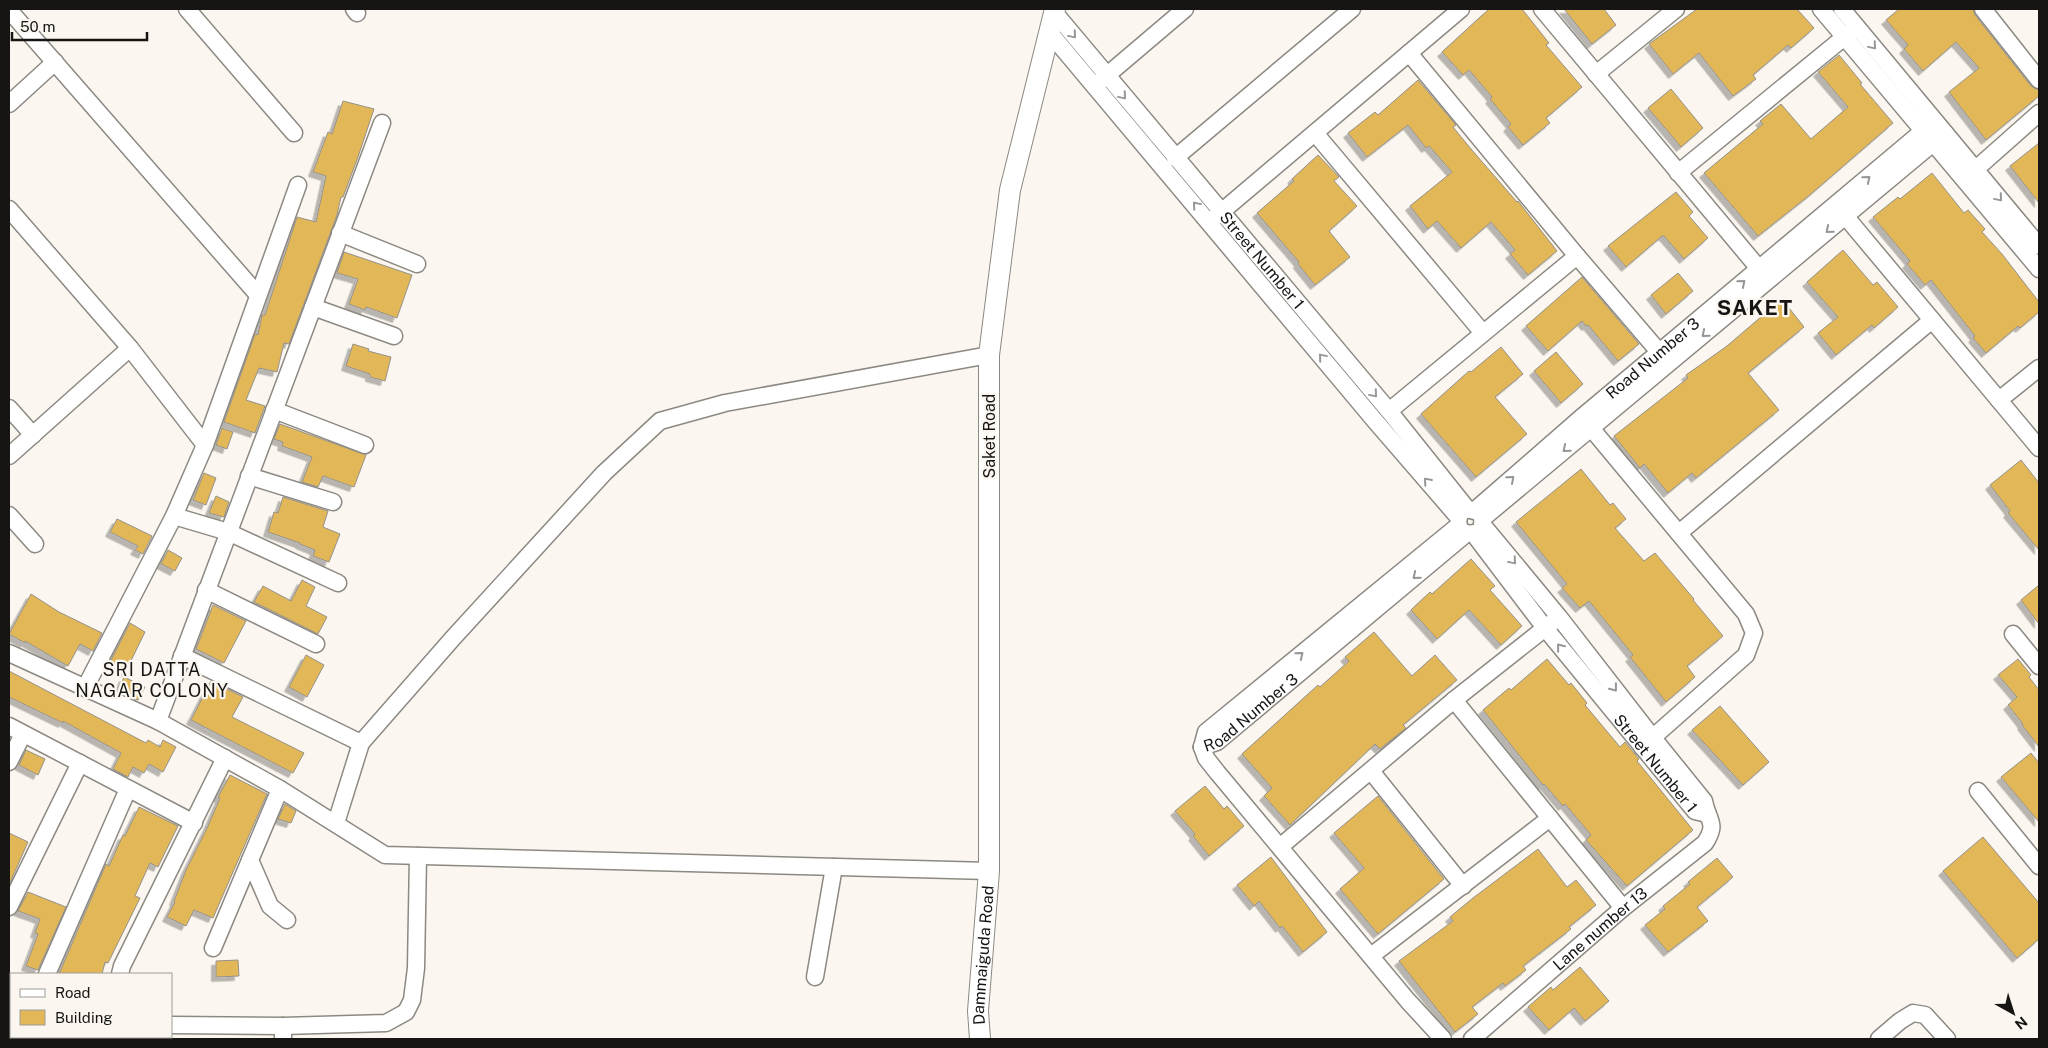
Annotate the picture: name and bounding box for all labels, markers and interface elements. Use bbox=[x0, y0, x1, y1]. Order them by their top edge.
scale bar bbox=[12, 10, 148, 42]
text: 50 m bbox=[20, 18, 55, 35]
one-way arrow bbox=[1067, 29, 1076, 38]
one-way arrow bbox=[1867, 40, 1876, 49]
one-way arrow bbox=[1118, 90, 1127, 99]
one-way arrow bbox=[1861, 176, 1870, 185]
one-way arrow bbox=[1994, 192, 2002, 201]
one-way arrow bbox=[1193, 202, 1201, 211]
street label: Street Number 1 bbox=[1216, 208, 1309, 313]
one-way arrow bbox=[1826, 225, 1835, 234]
one-way arrow bbox=[1736, 280, 1745, 289]
district label: SAKET bbox=[1717, 295, 1793, 320]
street label: Road Number 3 bbox=[1602, 313, 1703, 403]
one-way arrow bbox=[1701, 329, 1710, 338]
one-way arrow bbox=[1319, 354, 1328, 363]
one-way arrow bbox=[1369, 388, 1377, 397]
street label: Saket Road bbox=[980, 394, 999, 478]
one-way arrow bbox=[1563, 444, 1572, 452]
one-way arrow bbox=[1505, 476, 1514, 484]
one-way arrow bbox=[1424, 478, 1433, 487]
one-way arrow bbox=[1507, 555, 1515, 564]
one-way arrow bbox=[1413, 570, 1422, 578]
one-way arrow bbox=[1558, 644, 1566, 653]
one-way arrow bbox=[1294, 652, 1303, 661]
district label: SRI DATTA NAGAR COLONY bbox=[75, 659, 229, 701]
street label: Road Number 3 bbox=[1201, 669, 1301, 755]
one-way arrow bbox=[1608, 682, 1617, 692]
street label: Street Number 1 bbox=[1610, 710, 1702, 816]
street label: Lane number 13 bbox=[1549, 883, 1651, 974]
street label: Dammaiguda Road bbox=[968, 885, 997, 1026]
legend bbox=[10, 973, 172, 1038]
text: Road bbox=[55, 984, 91, 1001]
north arrow bbox=[1988, 988, 2038, 1038]
text: Building bbox=[55, 1009, 113, 1026]
text: N bbox=[2012, 1013, 2030, 1033]

